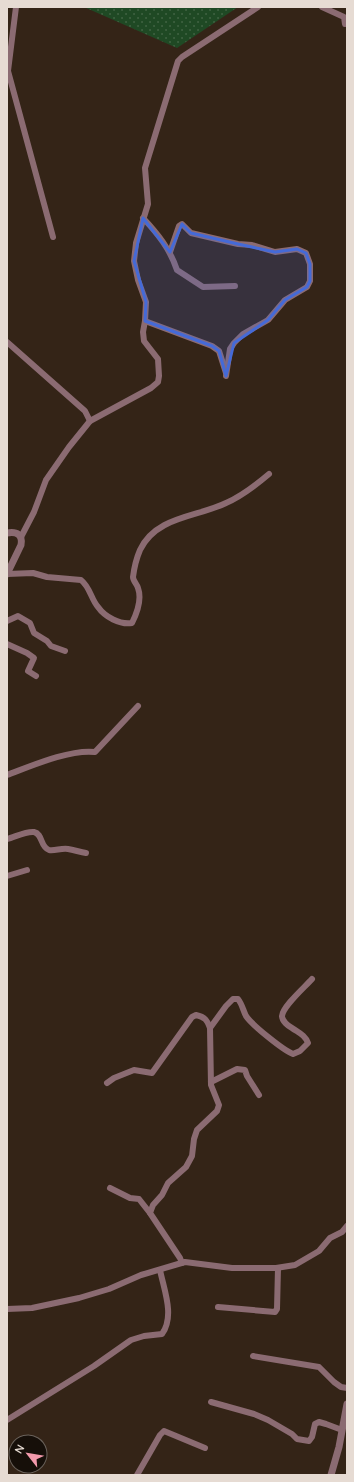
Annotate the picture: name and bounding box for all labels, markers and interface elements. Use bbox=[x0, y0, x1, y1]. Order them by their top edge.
north arrow bbox=[8, 1434, 48, 1474]
text: N bbox=[11, 1442, 28, 1456]

